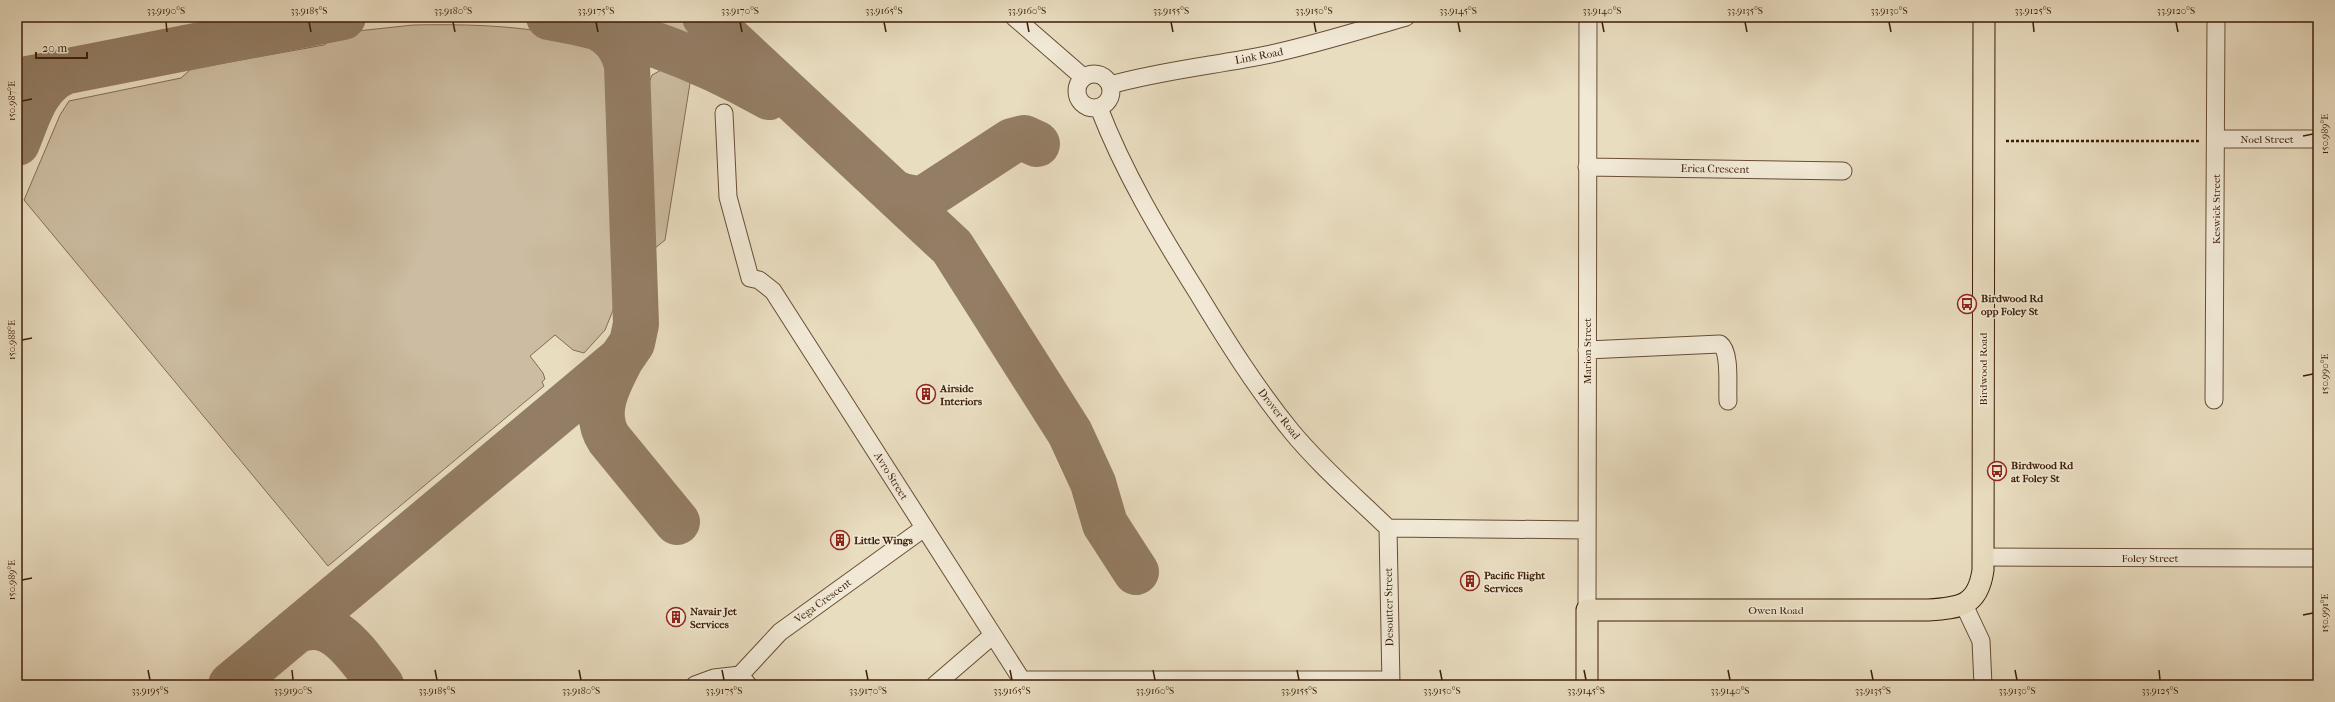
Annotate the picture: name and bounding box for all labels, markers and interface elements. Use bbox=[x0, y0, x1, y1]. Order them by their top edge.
text: 33.9190°S bbox=[147, 5, 185, 17]
text: 33.9185°S bbox=[291, 5, 327, 17]
text: 33.9180°S bbox=[434, 5, 472, 17]
text: 33.9175°S bbox=[578, 5, 614, 17]
text: 33.9170°S bbox=[721, 5, 759, 17]
text: 33.9165°S bbox=[865, 5, 903, 17]
text: 33.9160°S bbox=[1008, 5, 1046, 17]
text: 33.9155°S bbox=[1153, 5, 1189, 17]
text: 33.9150°S bbox=[1295, 5, 1333, 17]
text: 33.9145°S bbox=[1439, 5, 1477, 17]
text: 33.9140°S bbox=[1582, 5, 1622, 17]
text: 33.9135°S bbox=[1727, 5, 1763, 17]
text: 33.9130°S bbox=[1870, 5, 1908, 17]
text: 33.9125°S bbox=[2014, 5, 2052, 17]
text: 33.9120°S bbox=[2157, 5, 2195, 17]
scale bar bbox=[36, 34, 87, 60]
text: 20 m bbox=[42, 41, 67, 55]
street label: Link Road bbox=[1234, 45, 1285, 67]
text: 150.987°E bbox=[6, 81, 18, 121]
text: 150.989°E bbox=[2319, 114, 2331, 154]
street label: Noel Street bbox=[2240, 133, 2294, 146]
street label: Erica Crescent bbox=[1680, 162, 1750, 176]
street label: Keswick Street bbox=[2210, 174, 2223, 244]
place label: Birdwood Rd opp Foley St bbox=[1981, 292, 2044, 318]
bus stop icon: Birdwood Rd opp Foley St bbox=[1956, 293, 1978, 315]
street label: Marion Street bbox=[1581, 318, 1594, 384]
text: 150.988°E bbox=[6, 320, 18, 360]
street label: Birdwood Road bbox=[1977, 332, 1990, 405]
text: 150.990°E bbox=[2319, 354, 2331, 394]
place label: Airside Interiors bbox=[939, 382, 982, 408]
building icon: Airside Interiors bbox=[915, 383, 937, 405]
street label: Drover Road bbox=[1255, 386, 1303, 443]
street label: Avro Street bbox=[871, 449, 911, 502]
place label: Birdwood Rd at Foley St bbox=[2011, 459, 2074, 485]
bus stop icon: Birdwood Rd at Foley St bbox=[1986, 460, 2008, 482]
building icon: Little Wings bbox=[829, 529, 851, 551]
place label: Little Wings bbox=[854, 534, 913, 547]
street label: Foley Street bbox=[2122, 552, 2178, 565]
text: 150.989°E bbox=[6, 560, 18, 600]
street label: Desoutter Street bbox=[1382, 567, 1396, 647]
place label: Pacific Flight Services bbox=[1484, 569, 1546, 595]
building icon: Pacific Flight Services bbox=[1459, 570, 1481, 592]
street label: Vega Crescent bbox=[791, 576, 854, 627]
text: 150.991°E bbox=[2319, 594, 2331, 632]
street label: Owen Road bbox=[1748, 604, 1805, 617]
place label: Navair Jet Services bbox=[690, 605, 738, 631]
building icon: Navair Jet Services bbox=[665, 606, 687, 628]
text: 33.9195°S bbox=[131, 685, 169, 697]
text: 33.9190°S bbox=[274, 685, 312, 697]
text: 33.9185°S bbox=[419, 685, 455, 697]
text: 33.9180°S bbox=[562, 685, 600, 697]
text: 33.9175°S bbox=[706, 685, 742, 697]
text: 33.9170°S bbox=[849, 685, 887, 697]
text: 33.9165°S bbox=[993, 685, 1031, 697]
text: 33.9160°S bbox=[1136, 685, 1174, 697]
text: 33.9155°S bbox=[1281, 685, 1317, 697]
text: 33.9150°S bbox=[1423, 685, 1461, 697]
text: 33.9145°S bbox=[1567, 685, 1605, 697]
text: 33.9140°S bbox=[1710, 685, 1750, 697]
text: 33.9135°S bbox=[1855, 685, 1891, 697]
text: 33.9130°S bbox=[1998, 685, 2036, 697]
text: 33.9125°S bbox=[2141, 685, 2179, 697]

